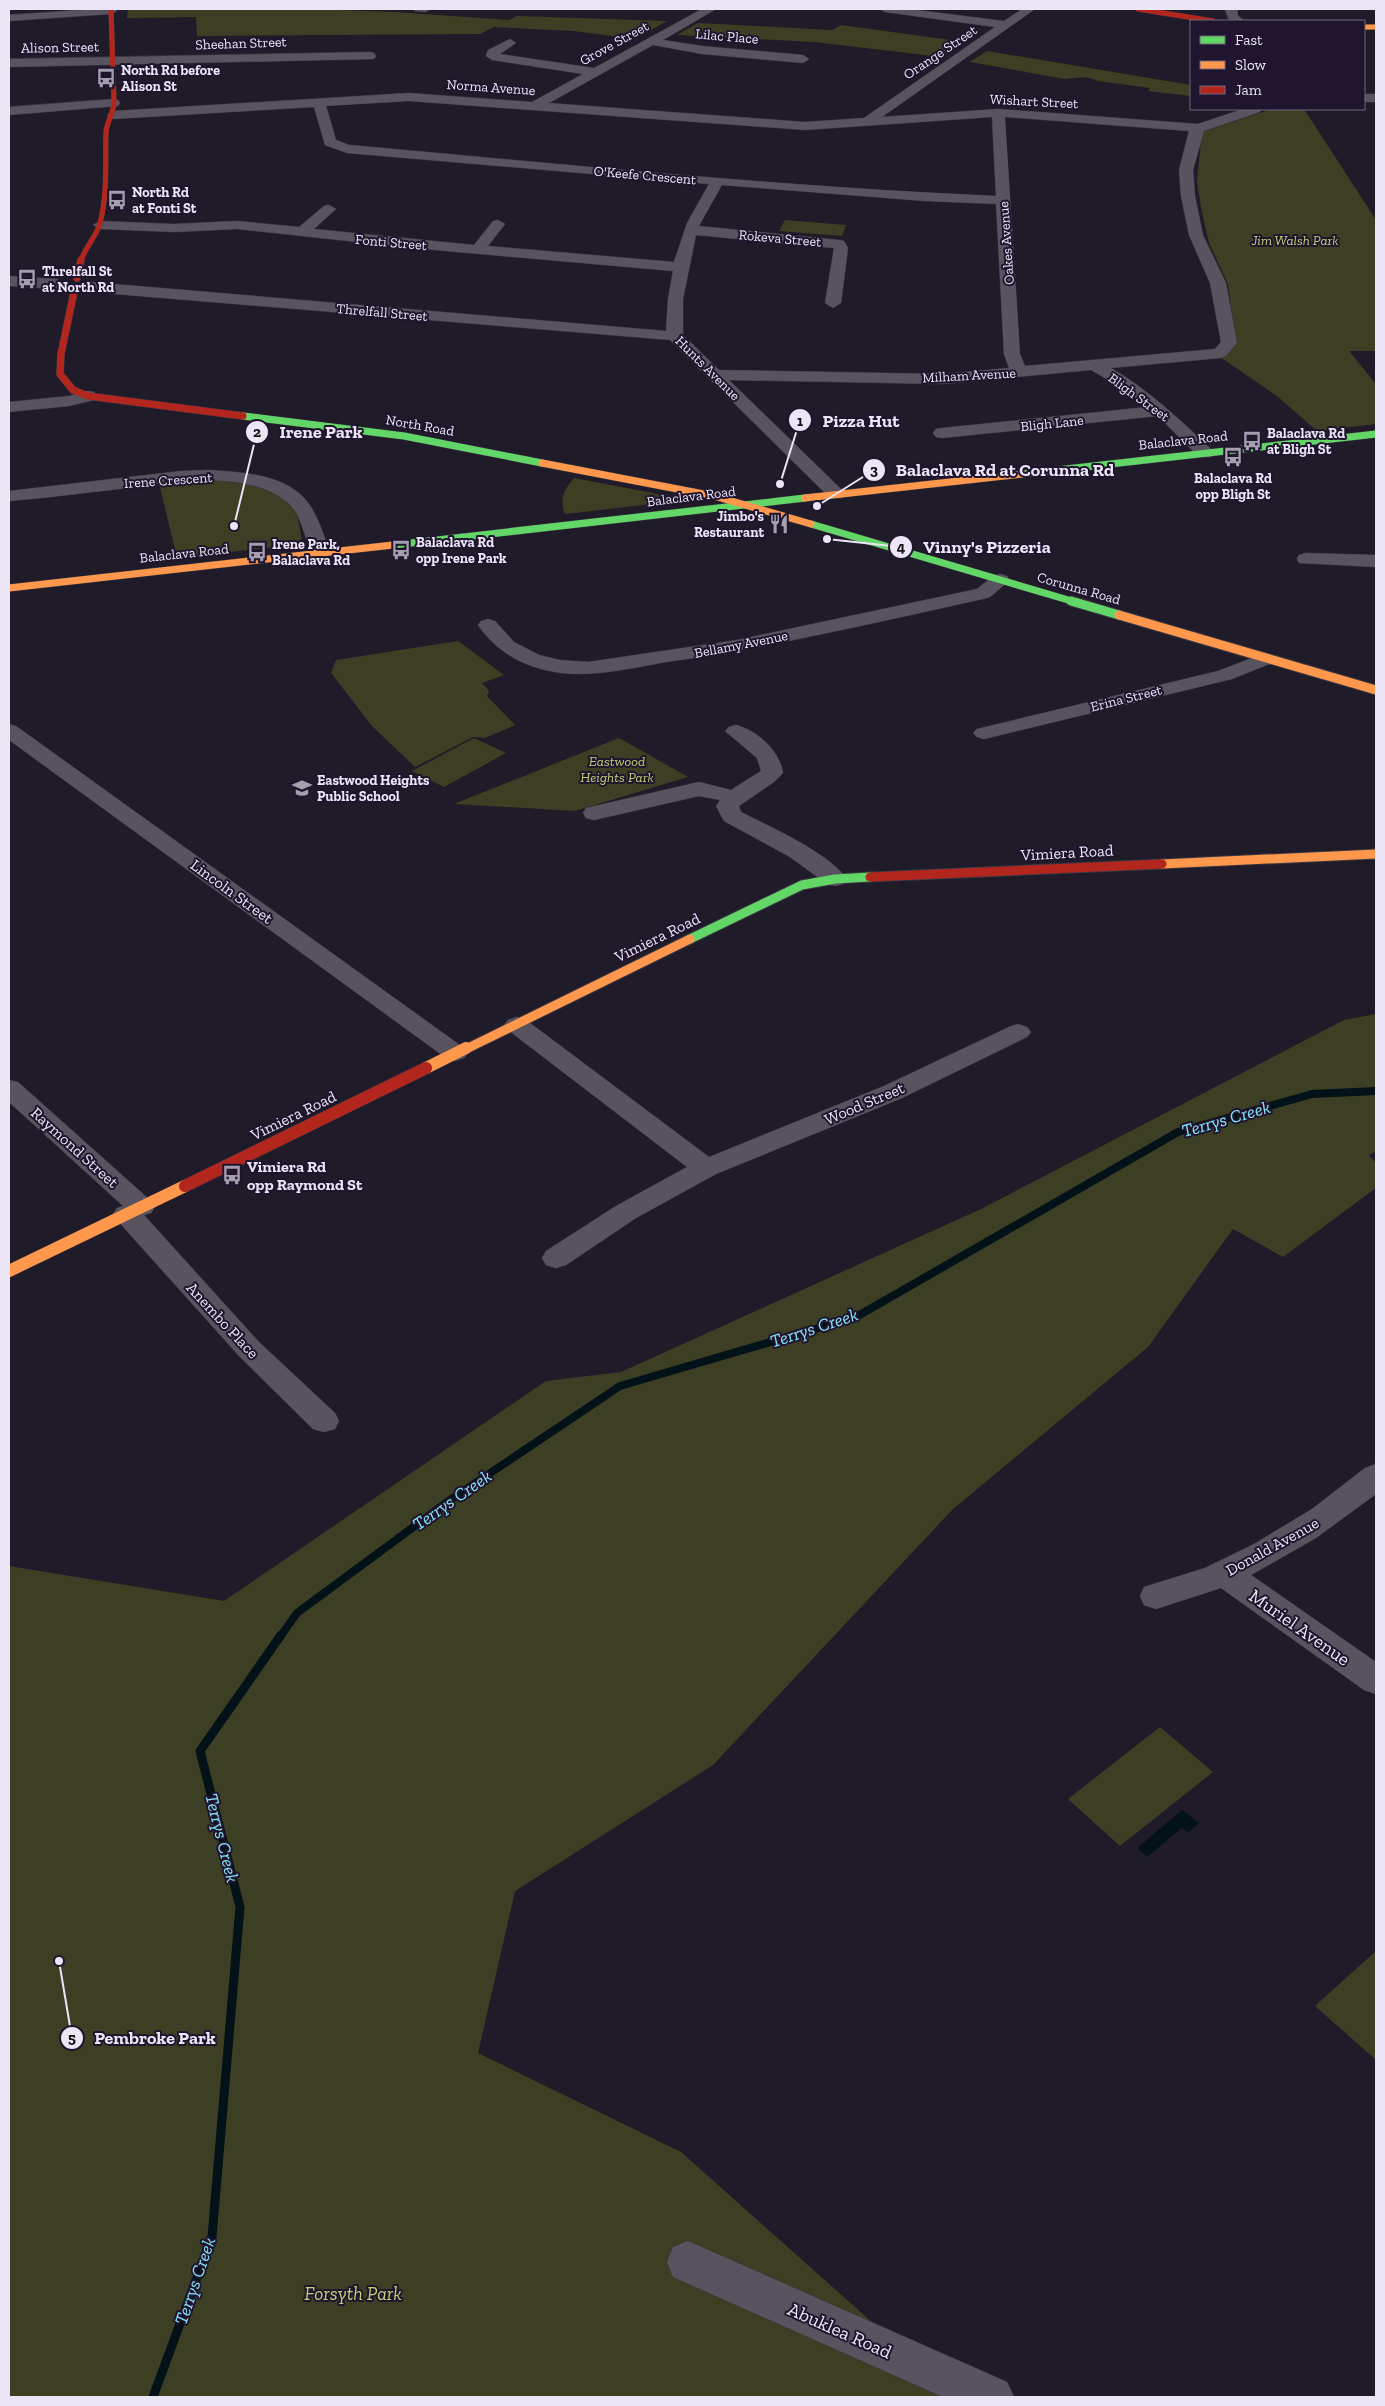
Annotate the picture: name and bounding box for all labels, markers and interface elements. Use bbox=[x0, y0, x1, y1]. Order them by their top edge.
street label: Grove Street bbox=[577, 17, 652, 69]
legend bbox=[1190, 20, 1365, 110]
street label: Orange Street bbox=[900, 21, 981, 83]
street label: Lilac Place bbox=[695, 25, 760, 48]
text: Fast bbox=[1235, 31, 1263, 49]
street label: Sheehan Street bbox=[195, 33, 288, 54]
street label: Alison Street bbox=[21, 38, 100, 57]
text: Slow bbox=[1235, 56, 1267, 74]
place label: North Rd before Alison St bbox=[121, 62, 220, 95]
bus stop icon: North Rd before Alison St bbox=[95, 67, 117, 89]
street label: Norma Avenue bbox=[446, 76, 536, 99]
text: Jam bbox=[1235, 81, 1262, 99]
street label: Wishart Street bbox=[989, 91, 1079, 112]
street label: O'Keefe Crescent bbox=[593, 163, 698, 189]
place label: North Rd at Fonti St bbox=[132, 184, 197, 217]
bus stop icon: North Rd at Fonti St bbox=[106, 189, 128, 211]
street label: Oakes Avenue bbox=[995, 200, 1018, 285]
street label: Rokeva Street bbox=[738, 226, 823, 251]
street label: Fonti Street bbox=[354, 231, 428, 254]
park label: Jim Walsh Park bbox=[1250, 232, 1339, 249]
place label: Threlfall St at North Rd bbox=[42, 263, 114, 296]
bus stop icon: Threlfall St at North Rd bbox=[16, 268, 38, 290]
street label: Threlfall Street bbox=[336, 300, 429, 325]
street label: Hunts Avenue bbox=[672, 332, 744, 405]
street label: Milham Avenue bbox=[922, 365, 1017, 386]
street label: Bligh Street bbox=[1105, 370, 1173, 426]
callout: Pizza Hut bbox=[788, 404, 910, 437]
text: Pizza Hut bbox=[823, 410, 900, 432]
street label: North Road bbox=[384, 411, 456, 440]
text: 1 bbox=[797, 412, 803, 430]
street label: Bligh Lane bbox=[1020, 412, 1085, 435]
callout: Irene Park bbox=[245, 415, 373, 448]
text: Irene Park bbox=[279, 421, 363, 443]
text: 2 bbox=[253, 423, 261, 441]
place label: Balaclava Rd at Bligh St bbox=[1267, 425, 1345, 458]
street label: Balaclava Road bbox=[1138, 427, 1229, 454]
bus stop icon: Balaclava Rd at Bligh St bbox=[1241, 430, 1263, 452]
bus stop icon: Balaclava Rd opp Bligh St bbox=[1222, 446, 1244, 468]
callout: Balaclava Rd at Corunna Rd bbox=[861, 453, 1124, 486]
text: Balaclava Rd at Corunna Rd bbox=[896, 459, 1115, 481]
text: 3 bbox=[870, 461, 878, 479]
street label: Irene Crescent bbox=[123, 469, 214, 492]
place label: Balaclava Rd opp Bligh St bbox=[1194, 470, 1272, 503]
street label: Balaclava Road bbox=[646, 483, 737, 510]
place label: Jimbo's Restaurant bbox=[694, 508, 765, 541]
restaurant icon: Jimbo's Restaurant bbox=[768, 513, 790, 535]
callout: Vinny's Pizzeria bbox=[888, 531, 1061, 564]
place label: Balaclava Rd opp Irene Park bbox=[416, 534, 507, 567]
place label: Irene Park, Balaclava Rd bbox=[272, 536, 350, 569]
text: Vinny's Pizzeria bbox=[923, 536, 1051, 558]
text: 4 bbox=[897, 538, 906, 556]
bus stop icon: Balaclava Rd opp Irene Park bbox=[390, 539, 412, 561]
street label: Balaclava Road bbox=[139, 540, 230, 567]
bus stop icon: Irene Park, Balaclava Rd bbox=[246, 541, 268, 563]
street label: Corunna Road bbox=[1035, 568, 1123, 609]
street label: Bellamy Avenue bbox=[693, 627, 790, 662]
street label: Erina Street bbox=[1089, 681, 1164, 716]
park label: Eastwood Heights Park bbox=[580, 753, 654, 786]
place label: Eastwood Heights Public School bbox=[317, 772, 430, 805]
school or university icon: Eastwood Heights Public School bbox=[291, 777, 313, 799]
street label: Vimiera Road bbox=[1019, 841, 1114, 864]
street label: Lincoln Street bbox=[187, 855, 277, 928]
street label: Vimiera Road bbox=[610, 908, 703, 967]
street label: Wood Street bbox=[821, 1078, 907, 1129]
street label: Vimiera Road bbox=[246, 1086, 339, 1145]
water label: Terrys Creek bbox=[1179, 1096, 1273, 1142]
street label: Raymond Street bbox=[27, 1103, 122, 1192]
place label: Vimiera Rd opp Raymond St bbox=[247, 1157, 363, 1194]
bus stop icon: Vimiera Rd opp Raymond St bbox=[221, 1164, 243, 1186]
street label: Anembo Place bbox=[182, 1278, 263, 1362]
water label: Terrys Creek bbox=[767, 1303, 861, 1353]
water label: Terrys Creek bbox=[408, 1465, 496, 1535]
street label: Donald Avenue bbox=[1222, 1513, 1322, 1580]
street label: Muriel Avenue bbox=[1245, 1584, 1355, 1671]
water label: Terrys Creek bbox=[200, 1791, 244, 1885]
callout: Pembroke Park bbox=[59, 2021, 226, 2054]
text: Pembroke Park bbox=[94, 2027, 216, 2049]
text: 5 bbox=[68, 2029, 76, 2047]
water label: Terrys Creek bbox=[170, 2234, 220, 2328]
park label: Forsyth Park bbox=[304, 2282, 402, 2305]
street label: Abuklea Road bbox=[784, 2297, 896, 2364]

